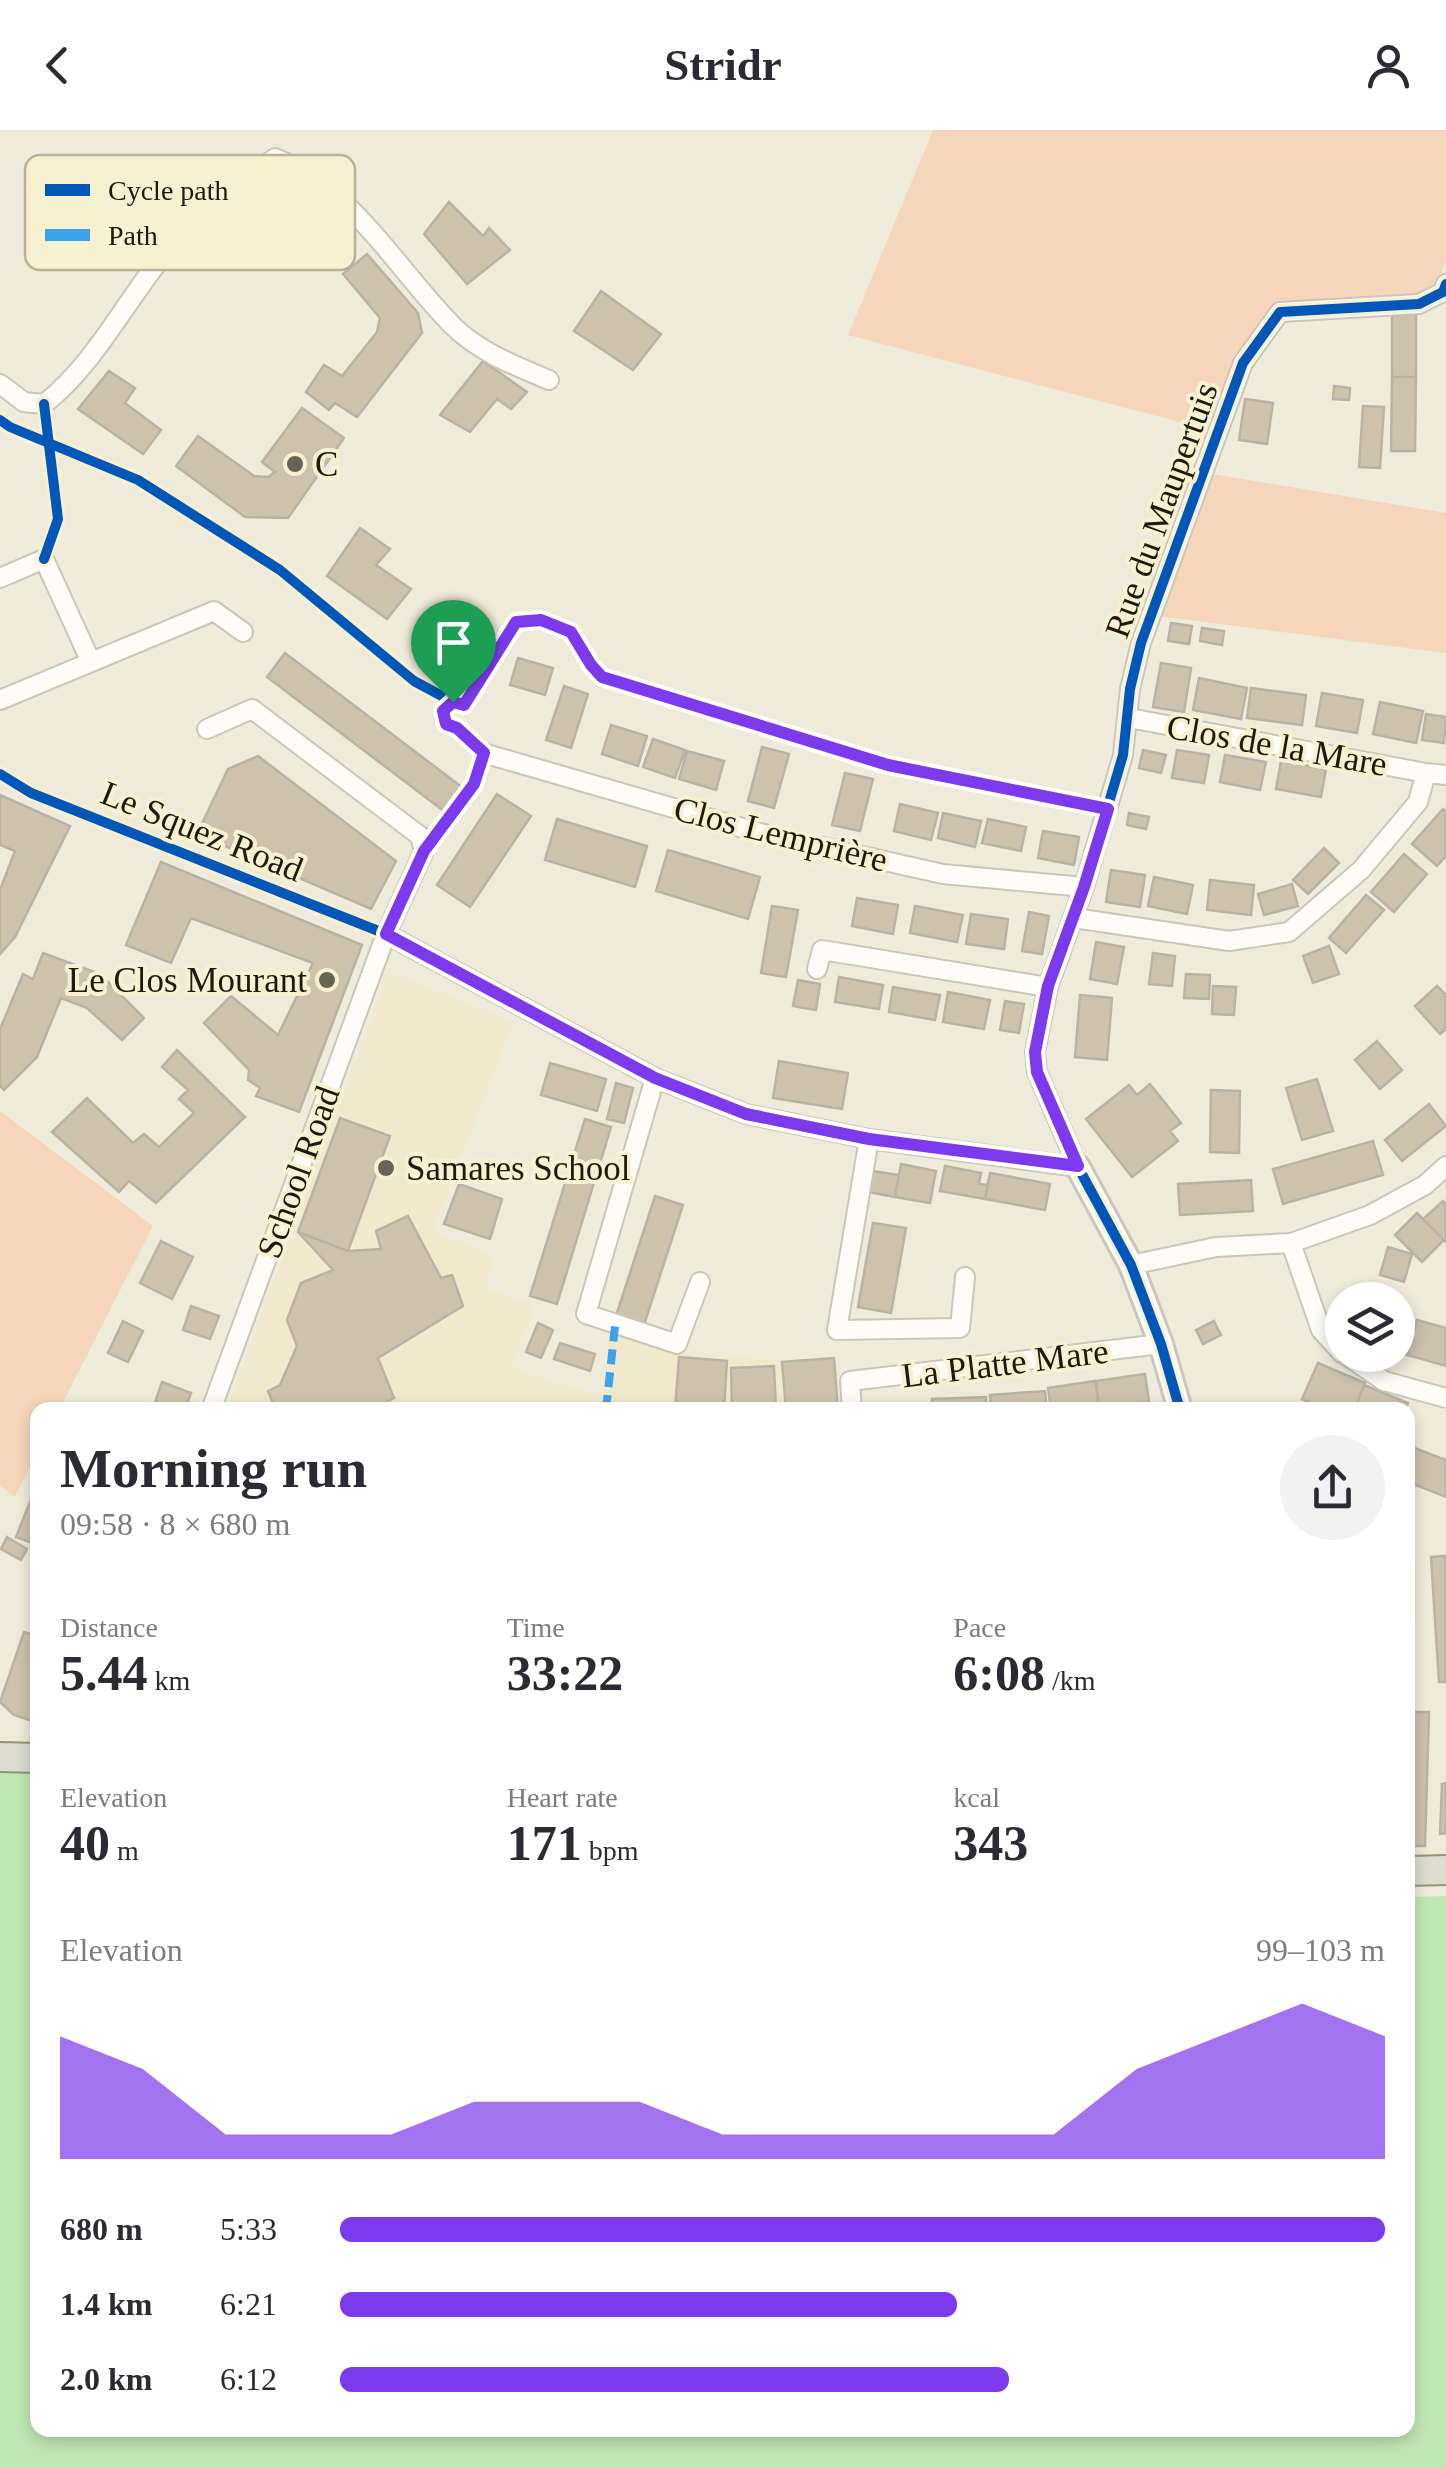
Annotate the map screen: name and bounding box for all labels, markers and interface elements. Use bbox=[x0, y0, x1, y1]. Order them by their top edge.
icon: back bbox=[30, 38, 85, 93]
icon: person bbox=[1361, 38, 1416, 93]
text: Stridr bbox=[664, 40, 782, 90]
legend bbox=[25, 155, 355, 270]
text: Cycle path bbox=[108, 175, 229, 206]
text: Path bbox=[108, 220, 158, 251]
street label: Rue du Maupertuis bbox=[1097, 377, 1226, 643]
place label: C bbox=[315, 445, 338, 484]
marker: C bbox=[284, 453, 306, 475]
pin bbox=[411, 600, 496, 703]
icon: arrive bbox=[426, 615, 481, 670]
street label: Clos de la Mare bbox=[1164, 707, 1390, 784]
street label: Le Squez Road bbox=[95, 773, 309, 890]
street label: Clos Lemprière bbox=[670, 789, 892, 880]
place label: Le Clos Mourant bbox=[68, 961, 307, 1000]
marker: Le Clos Mourant bbox=[316, 969, 338, 991]
street label: School Road bbox=[249, 1081, 348, 1263]
place label: Samares School bbox=[406, 1149, 631, 1188]
marker: Samares School bbox=[375, 1157, 397, 1179]
map controls bbox=[1325, 1282, 1415, 1372]
button: layers bbox=[1325, 1282, 1415, 1372]
street label: La Platte Mare bbox=[899, 1331, 1111, 1396]
button: share bbox=[1280, 1435, 1385, 1540]
text: Morning run bbox=[60, 1438, 367, 1499]
text: 09:58 · 8 × 680 m bbox=[60, 1506, 290, 1542]
text: Distance bbox=[60, 1612, 158, 1643]
text: Time bbox=[507, 1612, 565, 1643]
text: Pace bbox=[953, 1612, 1006, 1643]
text: 5.44 bbox=[60, 1645, 148, 1701]
text: 33:22 bbox=[507, 1645, 623, 1701]
text: 6:08 bbox=[953, 1645, 1045, 1701]
text: km bbox=[148, 1665, 190, 1696]
text: /km bbox=[1045, 1665, 1096, 1696]
text: Elevation bbox=[60, 1782, 167, 1813]
text: Heart rate bbox=[507, 1782, 618, 1813]
text: kcal bbox=[953, 1782, 1000, 1813]
text: 40 bbox=[60, 1815, 110, 1871]
text: 171 bbox=[507, 1815, 582, 1871]
text: 343 bbox=[953, 1815, 1028, 1871]
text: m bbox=[110, 1835, 139, 1866]
text: bpm bbox=[582, 1835, 638, 1866]
text: Elevation bbox=[60, 1932, 183, 1968]
text: 99–103 m bbox=[1256, 1932, 1385, 1968]
text: 680 m bbox=[60, 2211, 143, 2247]
text: 5:33 bbox=[220, 2211, 277, 2247]
text: 1.4 km bbox=[60, 2286, 152, 2322]
text: 6:21 bbox=[220, 2286, 277, 2322]
text: 2.0 km bbox=[60, 2361, 152, 2397]
text: 6:12 bbox=[220, 2361, 277, 2397]

